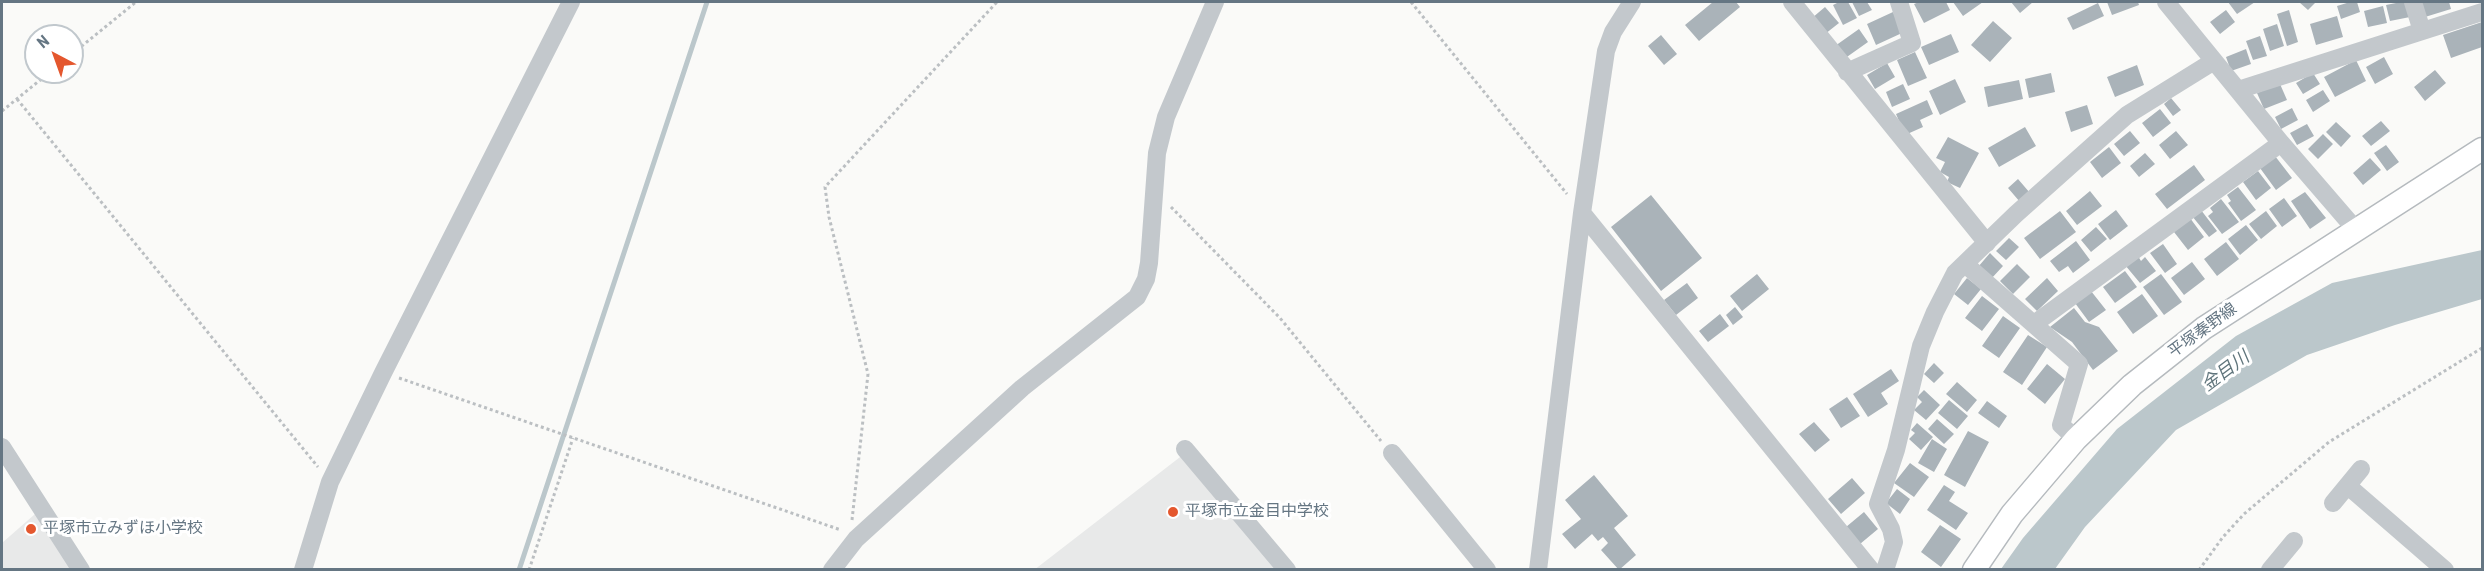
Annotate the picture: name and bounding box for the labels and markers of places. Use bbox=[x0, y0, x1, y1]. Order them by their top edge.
place label: 平塚市立金目中学校 bbox=[1185, 502, 1329, 522]
marker: 平塚市立金目中学校 bbox=[1166, 505, 1180, 519]
place label: 平塚市立みずほ小学校 bbox=[43, 519, 203, 539]
marker: 平塚市立みずほ小学校 bbox=[24, 522, 38, 536]

